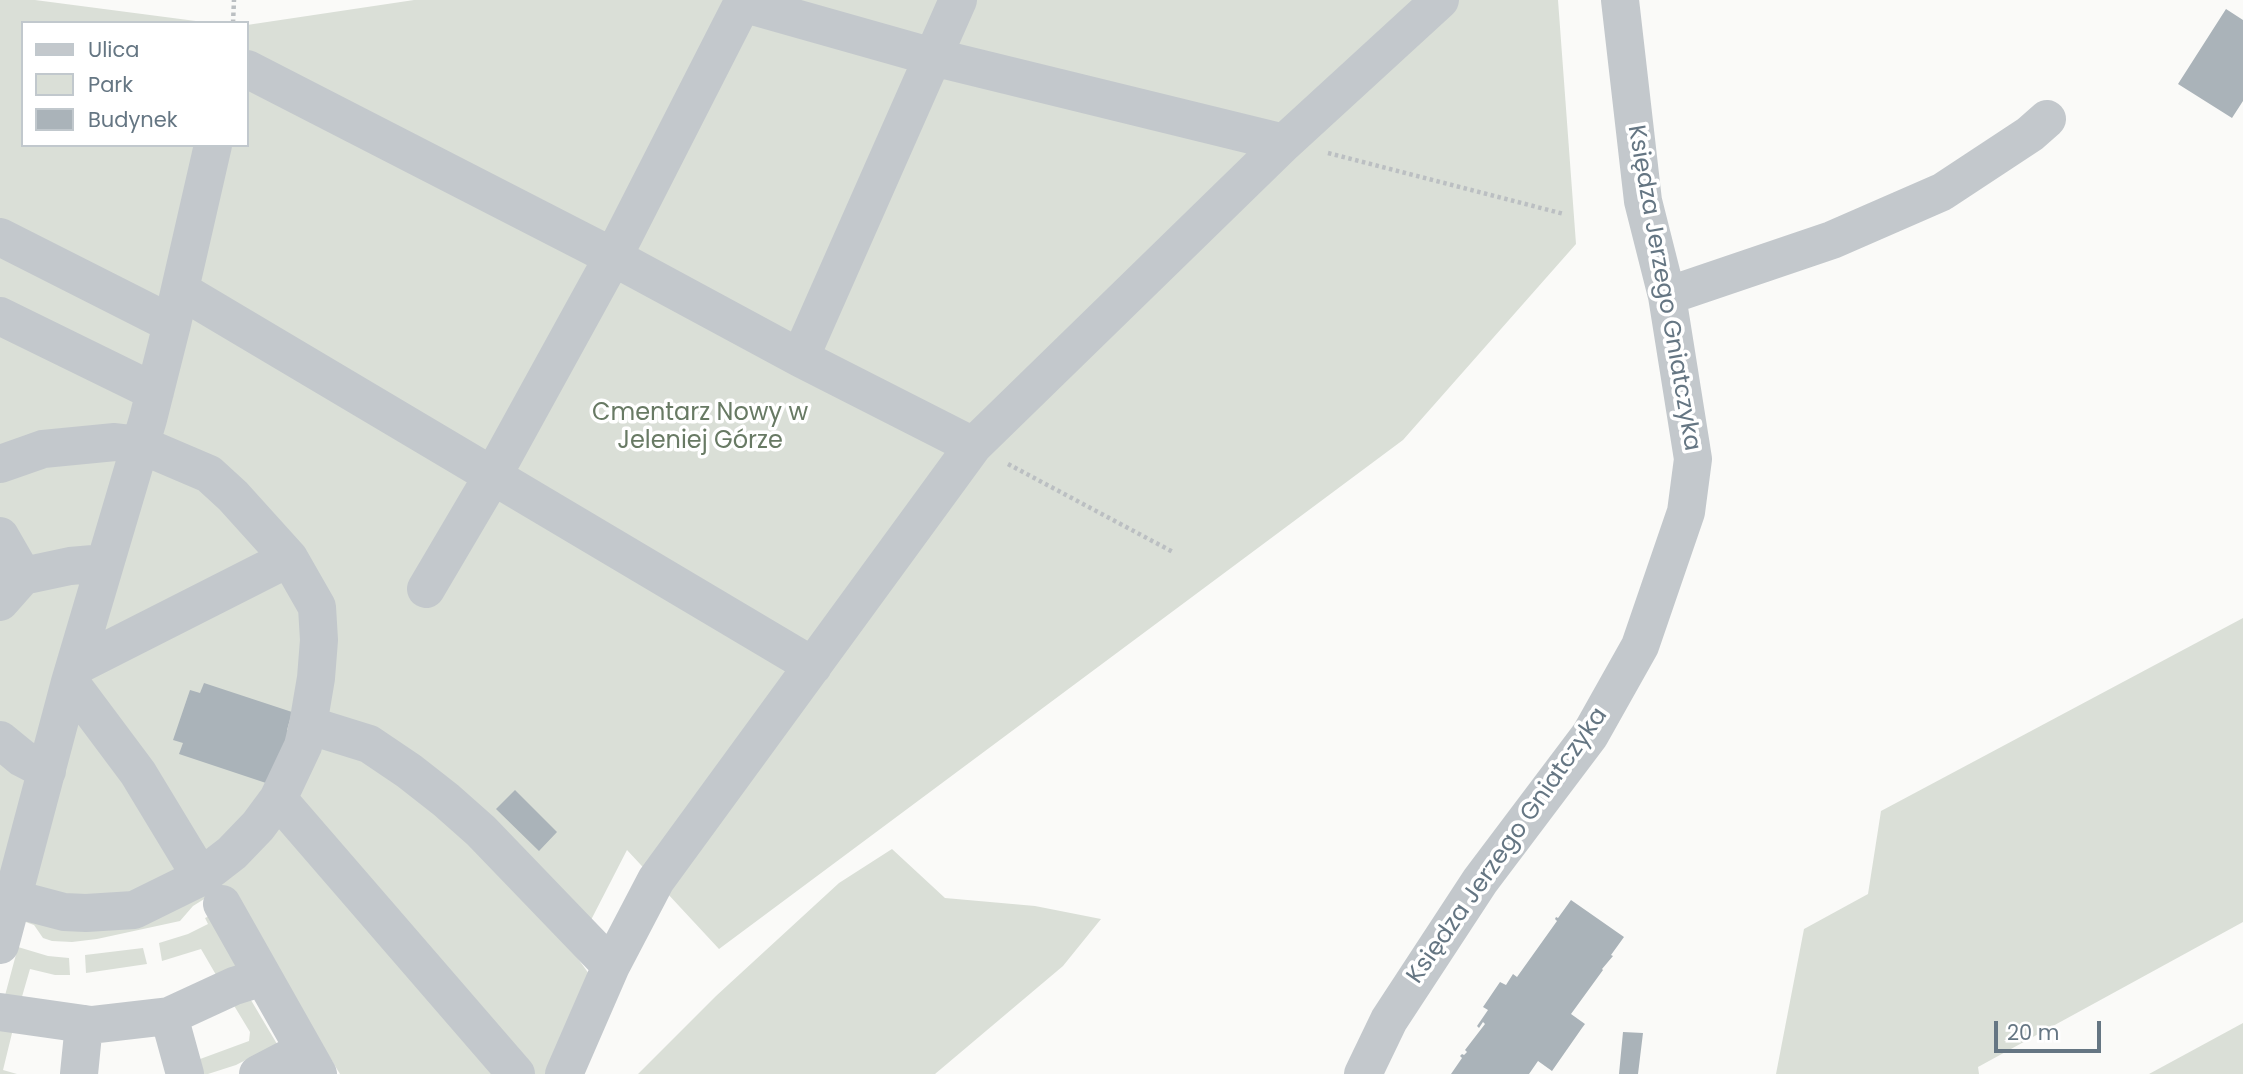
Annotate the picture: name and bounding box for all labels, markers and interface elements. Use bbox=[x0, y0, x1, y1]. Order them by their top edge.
legend bbox=[21, 21, 248, 147]
text: Ulica bbox=[88, 35, 139, 64]
text: Park bbox=[88, 70, 133, 99]
text: Budynek bbox=[88, 105, 178, 134]
street label: Księdza Jerzego Gniatczyka bbox=[1620, 123, 1706, 453]
park label: Cmentarz Nowy w Jeleniej Górze bbox=[592, 400, 808, 456]
street label: Księdza Jerzego Gniatczyka bbox=[1401, 702, 1615, 990]
scale bar bbox=[1998, 1007, 2105, 1052]
text: 20 m bbox=[2007, 1018, 2060, 1047]

